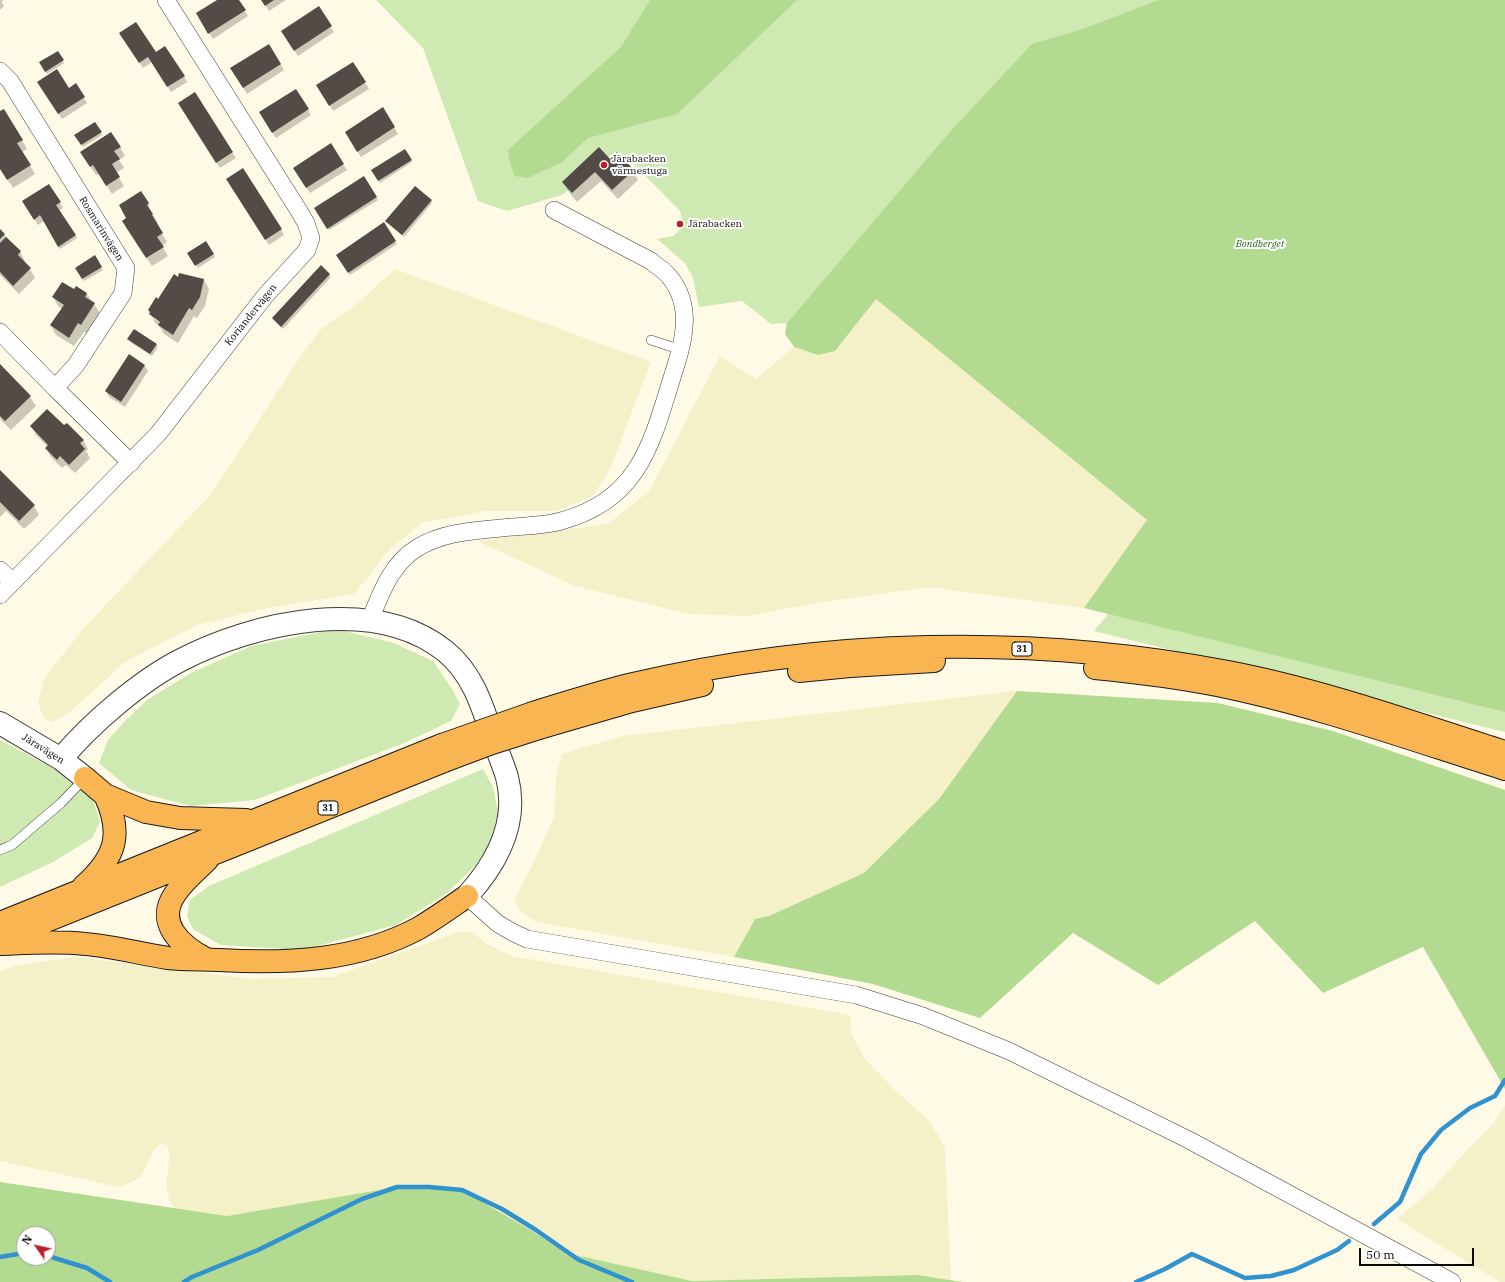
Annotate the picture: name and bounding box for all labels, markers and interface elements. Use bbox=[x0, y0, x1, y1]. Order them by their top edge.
place label: Järabacken värmestuga bbox=[612, 153, 667, 176]
marker: Järabacken värmestuga bbox=[599, 160, 609, 170]
street label: Rosmarinvägen bbox=[76, 195, 126, 263]
place label: Järabacken bbox=[688, 218, 742, 230]
marker: Järabacken bbox=[675, 219, 685, 229]
park label: Bondberget bbox=[1236, 238, 1284, 250]
street label: Koriandervägen bbox=[222, 282, 280, 348]
road number: 31 bbox=[1012, 642, 1032, 656]
street label: Järavägen bbox=[20, 731, 66, 767]
road number: 31 bbox=[318, 801, 338, 815]
north arrow bbox=[16, 1226, 56, 1266]
text: N bbox=[19, 1232, 35, 1247]
scale bar bbox=[1361, 1240, 1476, 1266]
text: 50 m bbox=[1366, 1247, 1395, 1262]

